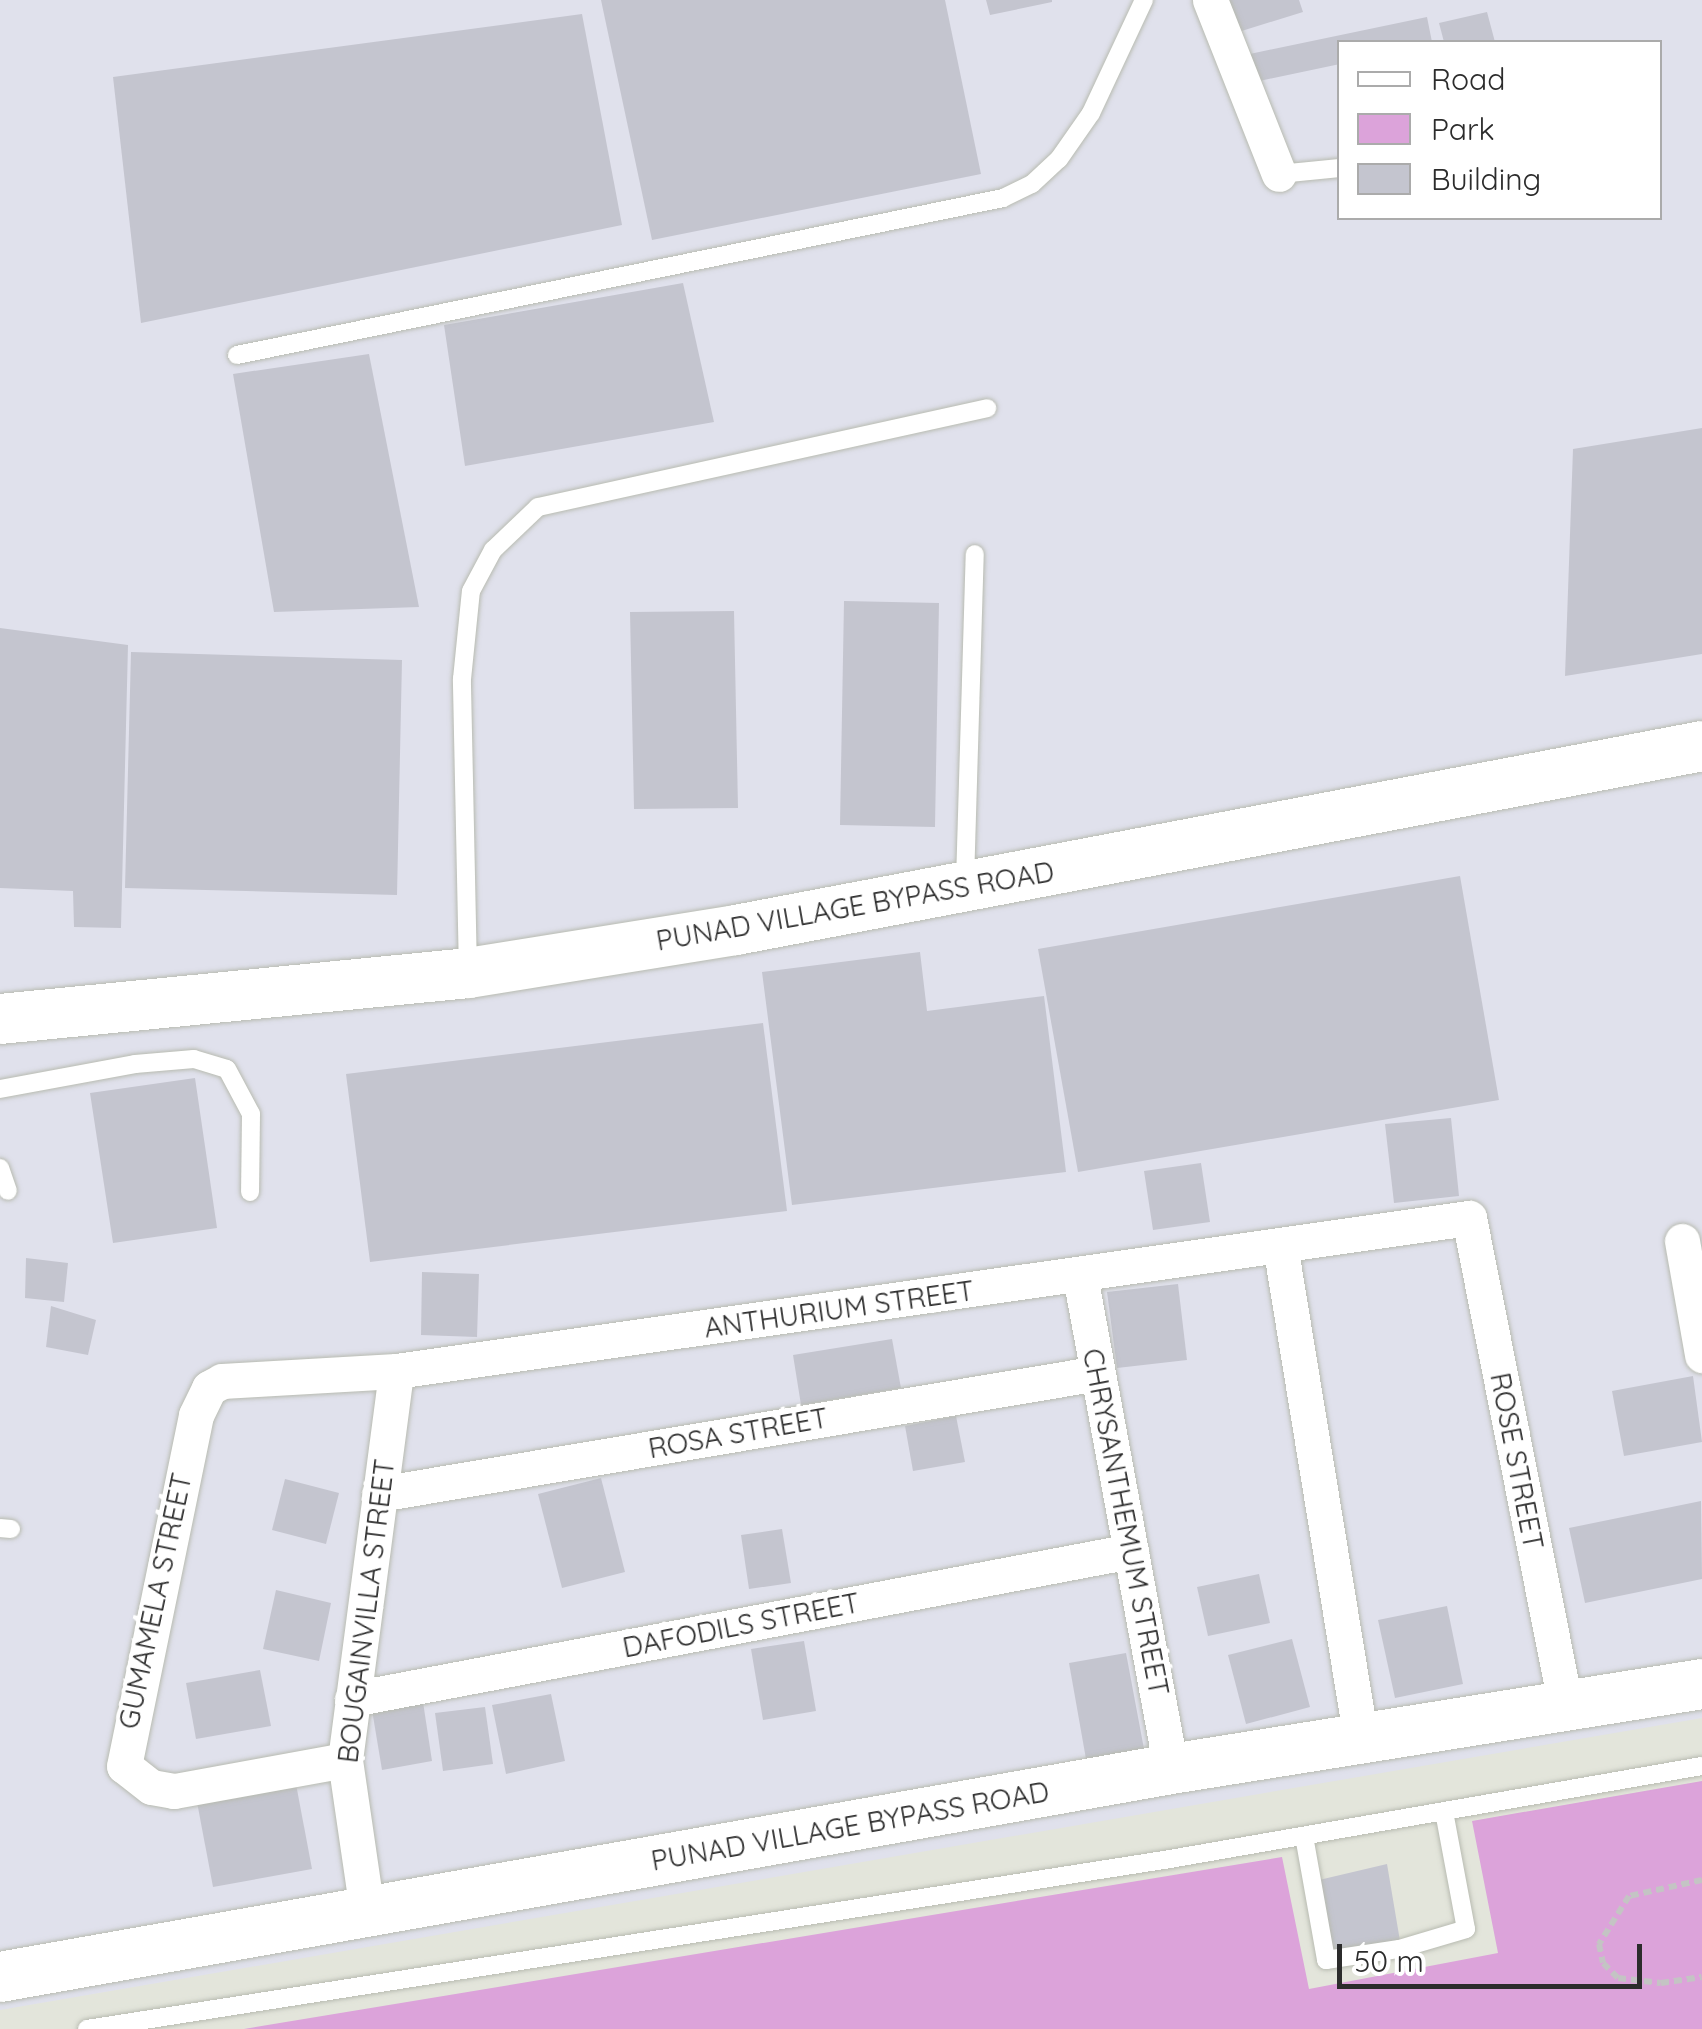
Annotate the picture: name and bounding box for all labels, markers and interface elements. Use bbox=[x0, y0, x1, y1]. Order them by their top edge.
legend bbox=[1337, 40, 1662, 220]
text: Road bbox=[1431, 60, 1505, 98]
text: Park bbox=[1431, 110, 1495, 148]
text: Building bbox=[1431, 160, 1541, 198]
street label: PUNAD VILLAGE BYPASS ROAD bbox=[653, 854, 1057, 958]
street label: ANTHURIUM STREET bbox=[702, 1273, 976, 1345]
street label: CHRYSANTHEMUM STREET bbox=[1076, 1346, 1176, 1698]
street label: ROSE STREET bbox=[1483, 1370, 1551, 1552]
street label: ROSA STREET bbox=[646, 1401, 830, 1465]
street label: BOUGAINVILLA STREET bbox=[331, 1457, 401, 1765]
street label: GUMAMELA STREET bbox=[111, 1470, 199, 1732]
street label: DAFODILS STREET bbox=[620, 1586, 862, 1664]
street label: PUNAD VILLAGE BYPASS ROAD bbox=[648, 1774, 1052, 1878]
scale bar bbox=[1342, 1924, 1647, 1986]
text: 50 m bbox=[1354, 1942, 1424, 1980]

